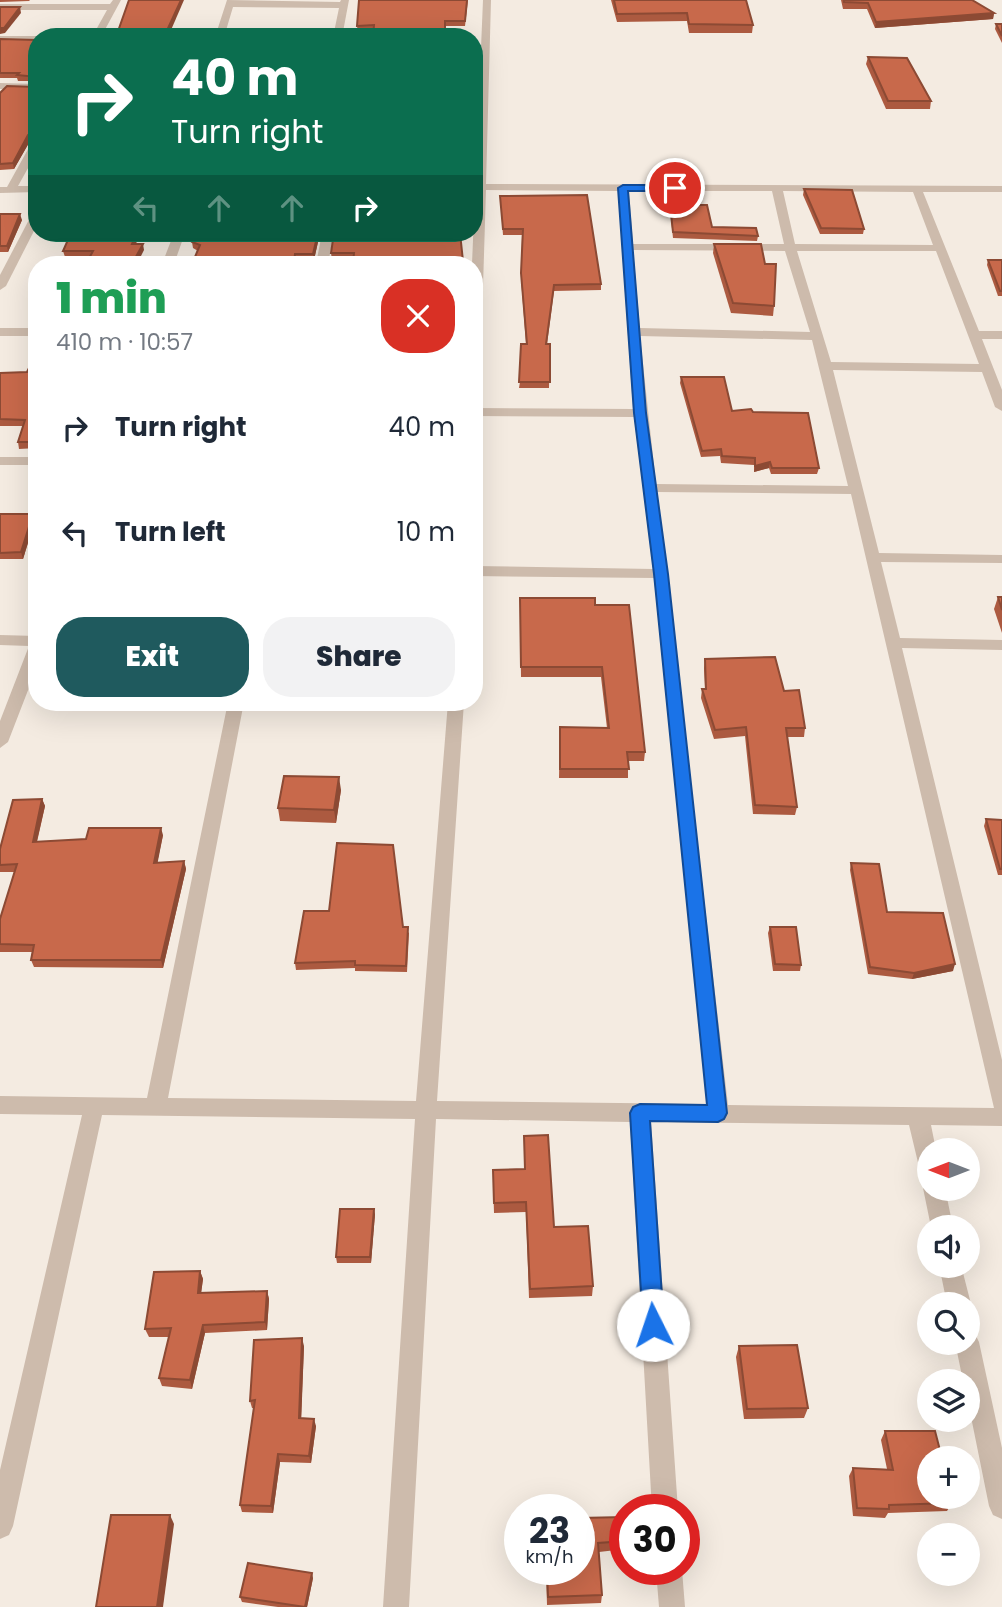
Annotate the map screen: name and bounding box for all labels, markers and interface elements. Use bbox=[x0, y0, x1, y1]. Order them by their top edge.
text: 40 m bbox=[171, 44, 298, 112]
icon: right bbox=[56, 56, 147, 147]
text: Turn right bbox=[171, 109, 323, 154]
pin bbox=[645, 158, 705, 218]
icon: arrive bbox=[656, 169, 694, 207]
icon: left bbox=[127, 189, 165, 227]
icon: ahead bbox=[200, 189, 238, 227]
icon: ahead bbox=[273, 189, 311, 227]
icon: right bbox=[346, 189, 384, 227]
text: 1 min bbox=[56, 269, 167, 328]
button: close bbox=[381, 279, 455, 353]
text: 410 m · 10:57 bbox=[56, 326, 193, 358]
icon: right bbox=[56, 409, 94, 447]
text: Turn right bbox=[115, 409, 247, 445]
text: 40 m bbox=[389, 409, 455, 445]
icon: left bbox=[56, 514, 94, 552]
text: Turn left bbox=[115, 514, 226, 550]
text: 10 m bbox=[397, 514, 455, 550]
button: Exit bbox=[56, 617, 249, 697]
button: Share bbox=[263, 617, 455, 697]
north arrow bbox=[917, 1138, 980, 1200]
map controls bbox=[917, 1138, 980, 1586]
button: sound bbox=[917, 1215, 980, 1278]
position arrow bbox=[616, 1288, 690, 1362]
button: search bbox=[917, 1292, 980, 1355]
button: layers bbox=[917, 1369, 980, 1432]
button: + bbox=[917, 1446, 980, 1509]
speed limit sign: 30 bbox=[609, 1494, 700, 1585]
text: 23 bbox=[529, 1506, 570, 1555]
button: − bbox=[917, 1523, 980, 1586]
text: km/h bbox=[526, 1544, 573, 1569]

